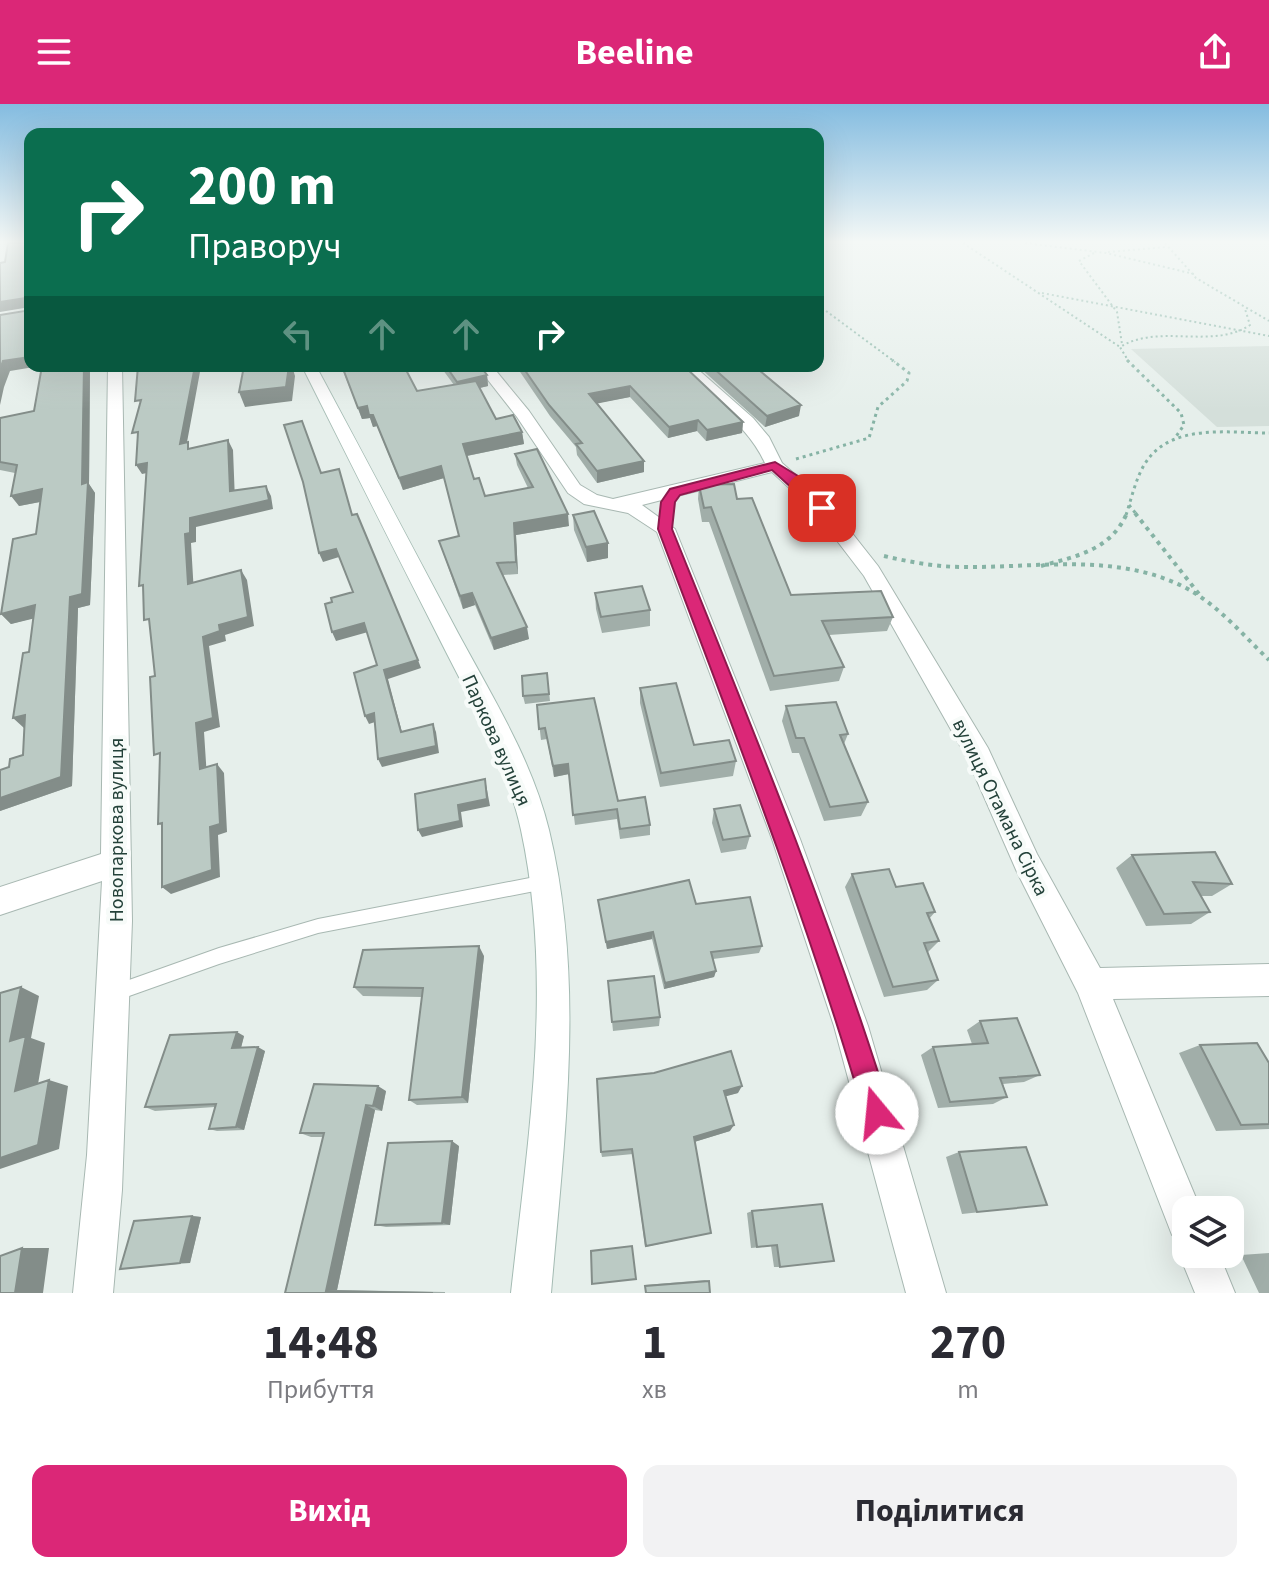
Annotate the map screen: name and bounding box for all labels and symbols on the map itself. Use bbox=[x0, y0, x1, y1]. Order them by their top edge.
pin bbox=[788, 474, 856, 542]
street label: Паркова вулиця bbox=[455, 670, 538, 811]
street label: вулиця Отамана Сірка bbox=[945, 714, 1055, 901]
street label: Новопаркова вулиця bbox=[103, 738, 131, 922]
position arrow bbox=[835, 1071, 919, 1155]

